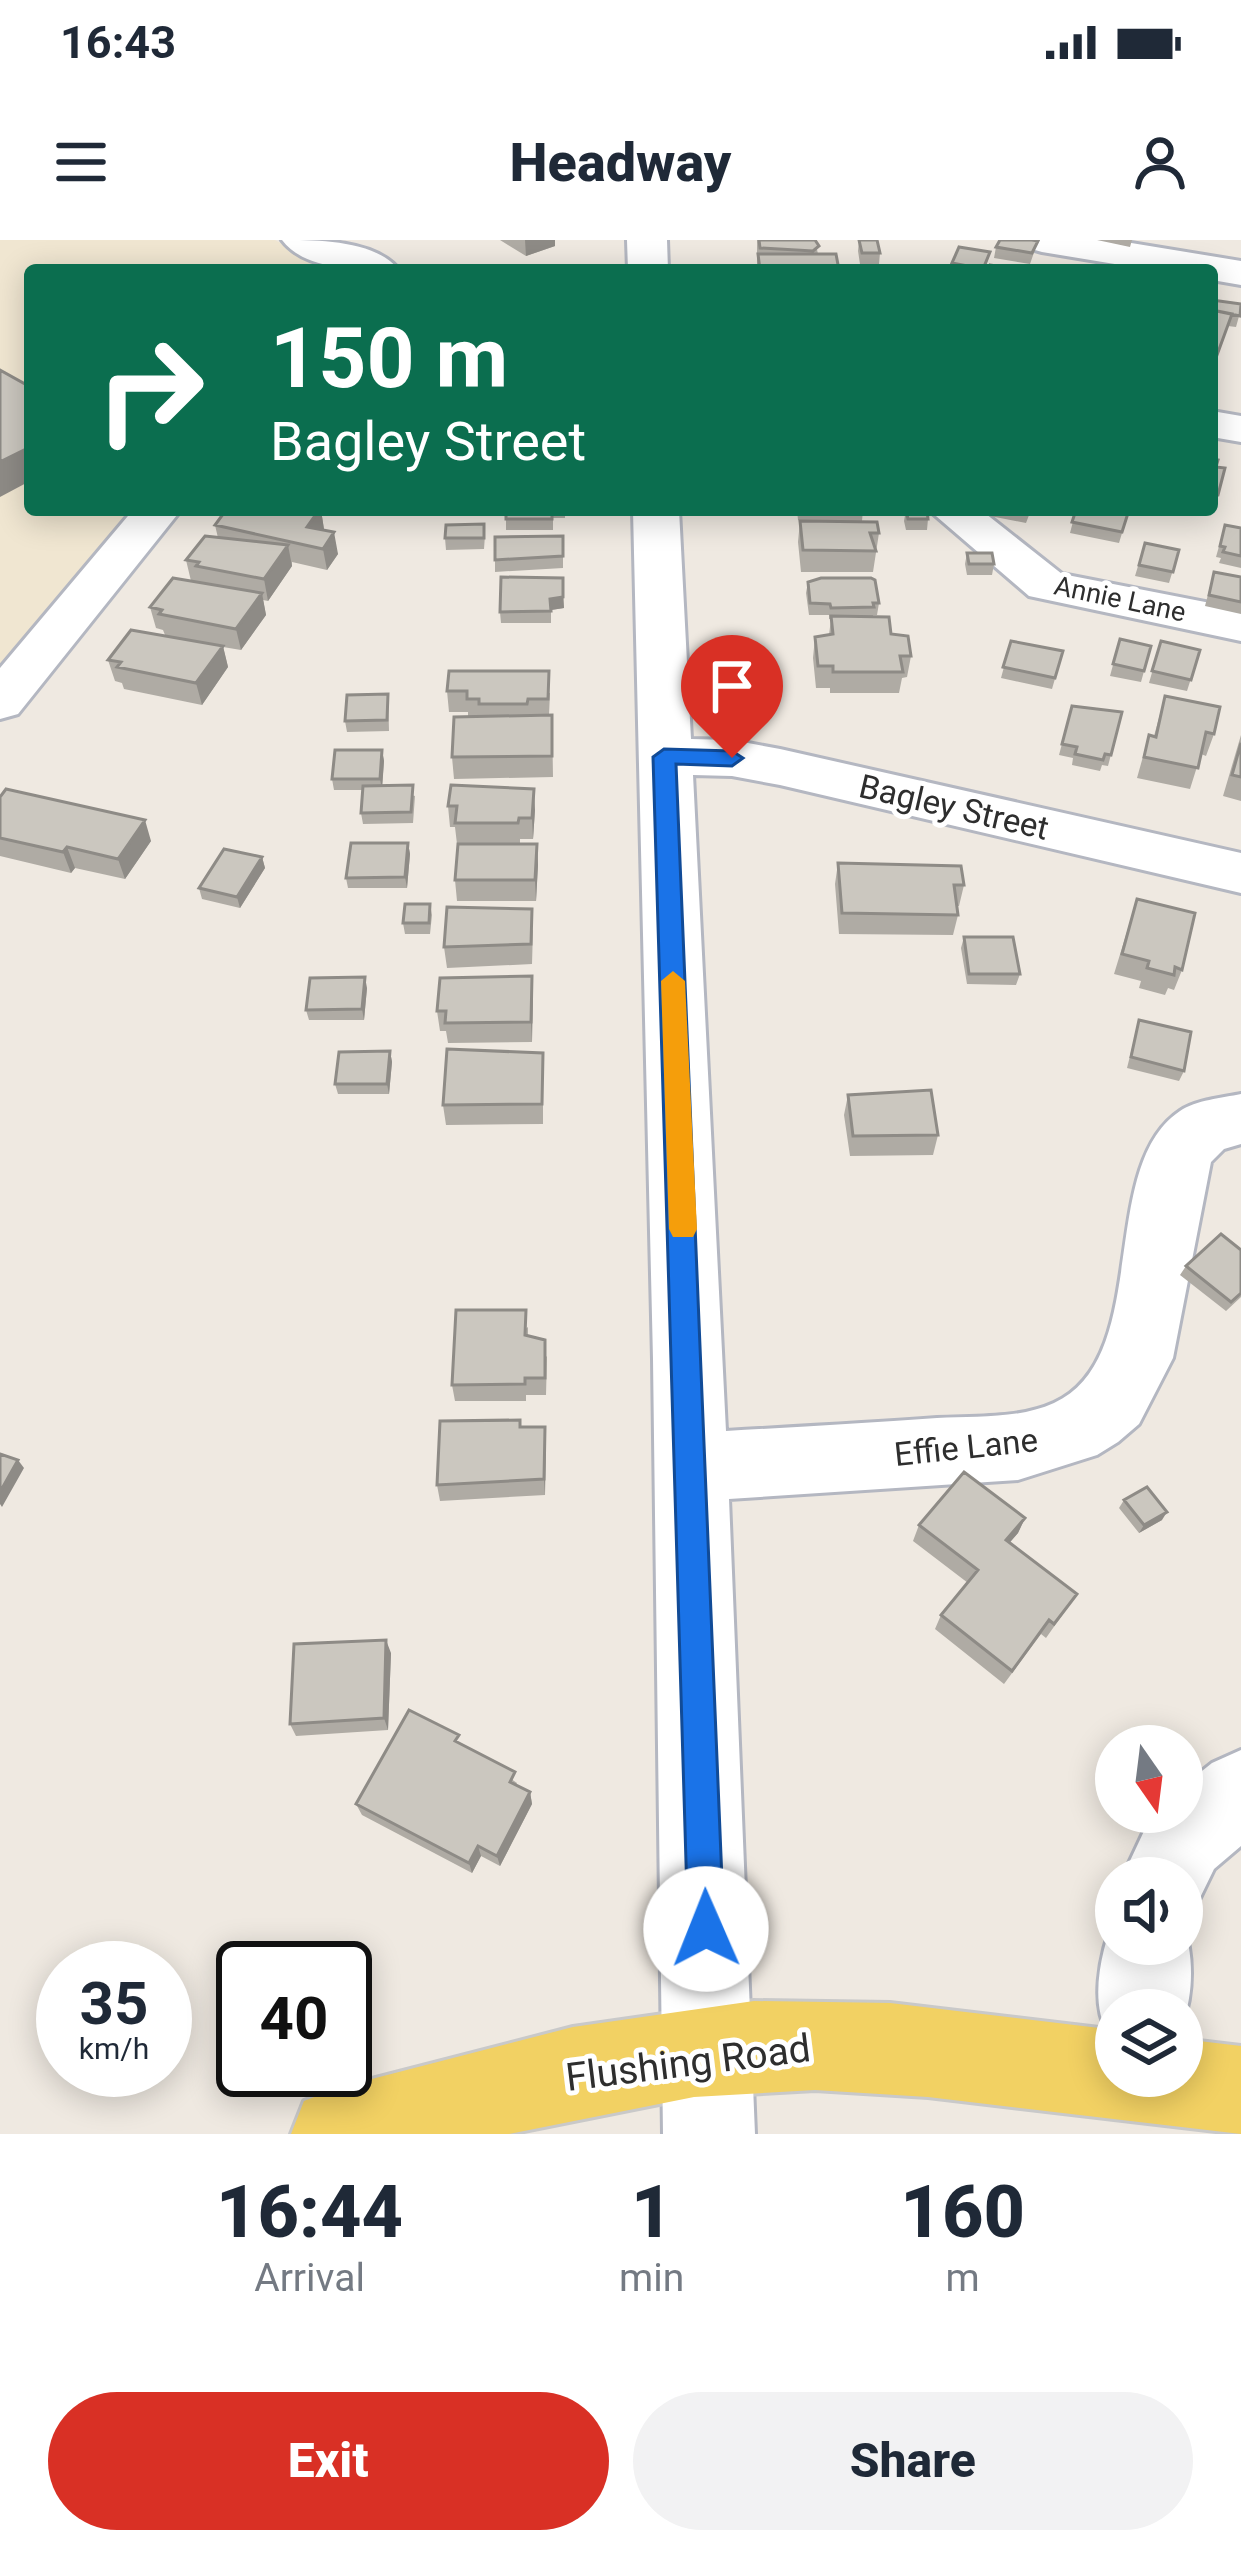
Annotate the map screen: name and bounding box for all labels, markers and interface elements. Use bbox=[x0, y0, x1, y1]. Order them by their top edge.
text: 16:43 bbox=[60, 16, 176, 69]
icon: menu bbox=[48, 129, 114, 195]
icon: person bbox=[1127, 129, 1193, 195]
text: Headway bbox=[510, 131, 731, 194]
text: 150 m bbox=[270, 309, 508, 408]
icon: right bbox=[72, 312, 228, 468]
text: Bagley Street bbox=[270, 410, 586, 473]
street label: Annie Lane bbox=[1051, 569, 1189, 629]
pin bbox=[681, 635, 783, 758]
icon: arrive bbox=[699, 653, 765, 719]
street label: Bagley Street bbox=[855, 766, 1053, 848]
street label: Effie Lane bbox=[892, 1420, 1040, 1474]
north arrow bbox=[1095, 1725, 1203, 1833]
map controls bbox=[1095, 1725, 1203, 2097]
button: sound bbox=[1095, 1857, 1203, 1965]
position arrow bbox=[643, 1866, 769, 1992]
speed limit sign: 40 bbox=[216, 1941, 372, 2097]
text: 35 bbox=[80, 1968, 148, 2039]
button: layers bbox=[1095, 1989, 1203, 2097]
street label: Flushing Road bbox=[563, 2025, 813, 2101]
text: km/h bbox=[79, 2031, 149, 2066]
text: 16:44 bbox=[216, 2170, 403, 2255]
text: 1 bbox=[631, 2170, 672, 2255]
text: 160 bbox=[900, 2170, 1025, 2255]
text: Arrival bbox=[254, 2255, 365, 2301]
text: min bbox=[619, 2255, 684, 2301]
text: m bbox=[946, 2255, 980, 2301]
button: Exit bbox=[48, 2392, 609, 2530]
button: Share bbox=[633, 2392, 1193, 2530]

